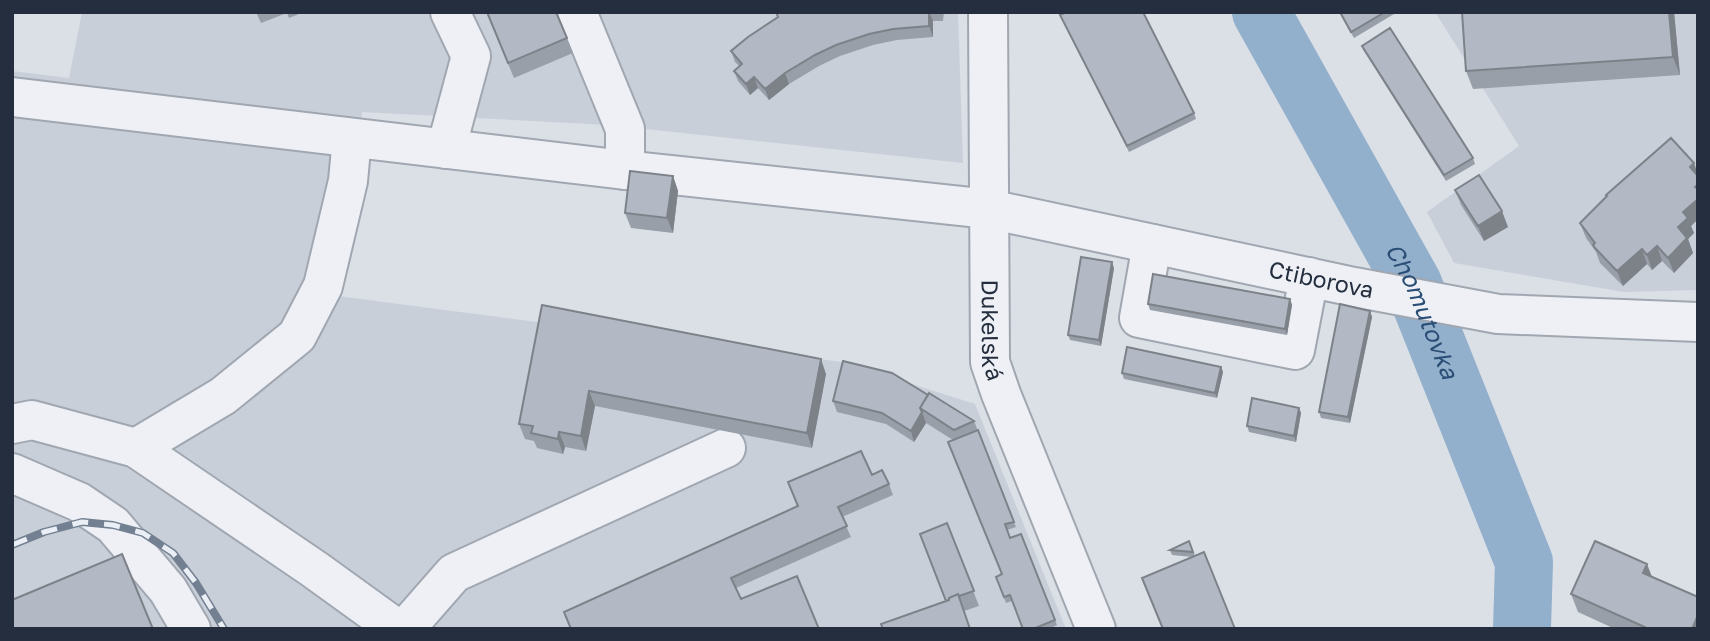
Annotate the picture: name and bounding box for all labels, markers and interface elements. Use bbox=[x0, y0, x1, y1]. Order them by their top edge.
water label: Chomutovka bbox=[1380, 238, 1466, 384]
street label: Ctiborova bbox=[1266, 254, 1376, 303]
street label: Dukelská bbox=[977, 279, 1010, 384]

